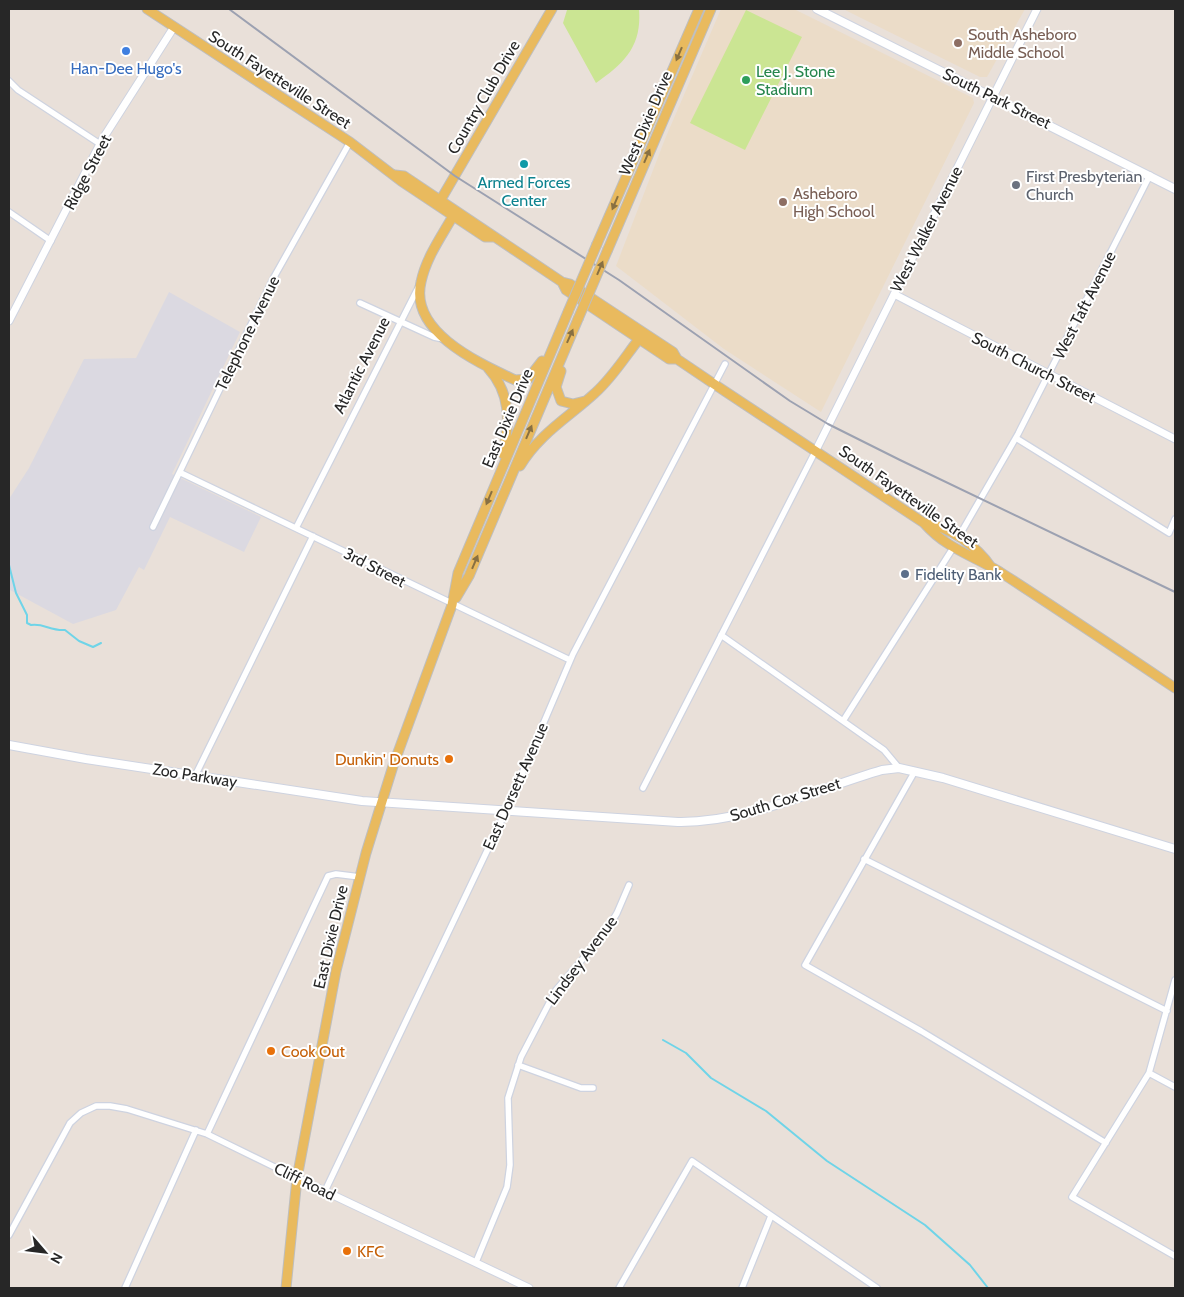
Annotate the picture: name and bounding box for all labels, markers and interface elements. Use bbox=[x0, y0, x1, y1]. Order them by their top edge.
place label: South Asheboro Middle School bbox=[968, 25, 1077, 62]
street label: South Fayetteville Street bbox=[205, 26, 355, 133]
street label: Country Club Drive bbox=[443, 37, 524, 157]
marker: South Asheboro Middle School bbox=[952, 37, 964, 49]
marker: Han-Dee Hugo's bbox=[120, 45, 132, 57]
one-way arrow bbox=[675, 46, 683, 61]
place label: Han-Dee Hugo's bbox=[70, 59, 182, 78]
place label: Lee J. Stone Stadium bbox=[756, 62, 835, 99]
street label: South Park Street bbox=[940, 64, 1054, 133]
street label: West Dixie Drive bbox=[615, 68, 676, 178]
marker: Lee J. Stone Stadium bbox=[740, 74, 752, 86]
street label: Ridge Street bbox=[60, 131, 116, 213]
one-way arrow bbox=[644, 149, 652, 163]
marker: Armed Forces Center bbox=[518, 158, 530, 170]
street label: West Walker Avenue bbox=[887, 163, 966, 295]
place label: First Presbyterian Church bbox=[1026, 167, 1142, 204]
place label: Armed Forces Center bbox=[478, 173, 571, 210]
marker: First Presbyterian Church bbox=[1010, 179, 1022, 191]
place label: Asheboro High School bbox=[793, 184, 875, 221]
one-way arrow bbox=[611, 196, 619, 211]
marker: Asheboro High School bbox=[777, 196, 789, 208]
street label: West Taft Avenue bbox=[1049, 248, 1120, 362]
one-way arrow bbox=[596, 261, 604, 275]
street label: Telephone Avenue bbox=[211, 273, 283, 394]
street label: Atlantic Avenue bbox=[329, 314, 394, 417]
street label: South Church Street bbox=[969, 328, 1099, 407]
one-way arrow bbox=[567, 329, 575, 343]
street label: East Dixie Drive bbox=[478, 366, 537, 471]
one-way arrow bbox=[526, 425, 534, 439]
street label: South Fayetteville Street bbox=[835, 441, 982, 552]
one-way arrow bbox=[485, 491, 493, 506]
street label: 3rd Street bbox=[341, 544, 410, 591]
one-way arrow bbox=[471, 555, 479, 569]
place label: Fidelity Bank bbox=[915, 565, 1002, 584]
marker: Fidelity Bank bbox=[899, 568, 911, 580]
street label: East Dorsett Avenue bbox=[479, 720, 552, 853]
place label: Dunkin' Donuts bbox=[335, 750, 439, 769]
marker: Dunkin' Donuts bbox=[443, 753, 455, 765]
street label: Zoo Parkway bbox=[151, 759, 239, 792]
street label: South Cox Street bbox=[728, 773, 843, 825]
street label: East Dixie Drive bbox=[309, 883, 352, 991]
street label: Lindsey Avenue bbox=[542, 912, 621, 1009]
place label: Cook Out bbox=[281, 1042, 346, 1061]
marker: Cook Out bbox=[265, 1045, 277, 1057]
street label: Cliff Road bbox=[271, 1158, 339, 1204]
north arrow bbox=[20, 1227, 70, 1277]
place label: KFC bbox=[357, 1242, 384, 1261]
marker: KFC bbox=[341, 1245, 353, 1257]
text: N bbox=[46, 1250, 67, 1267]

